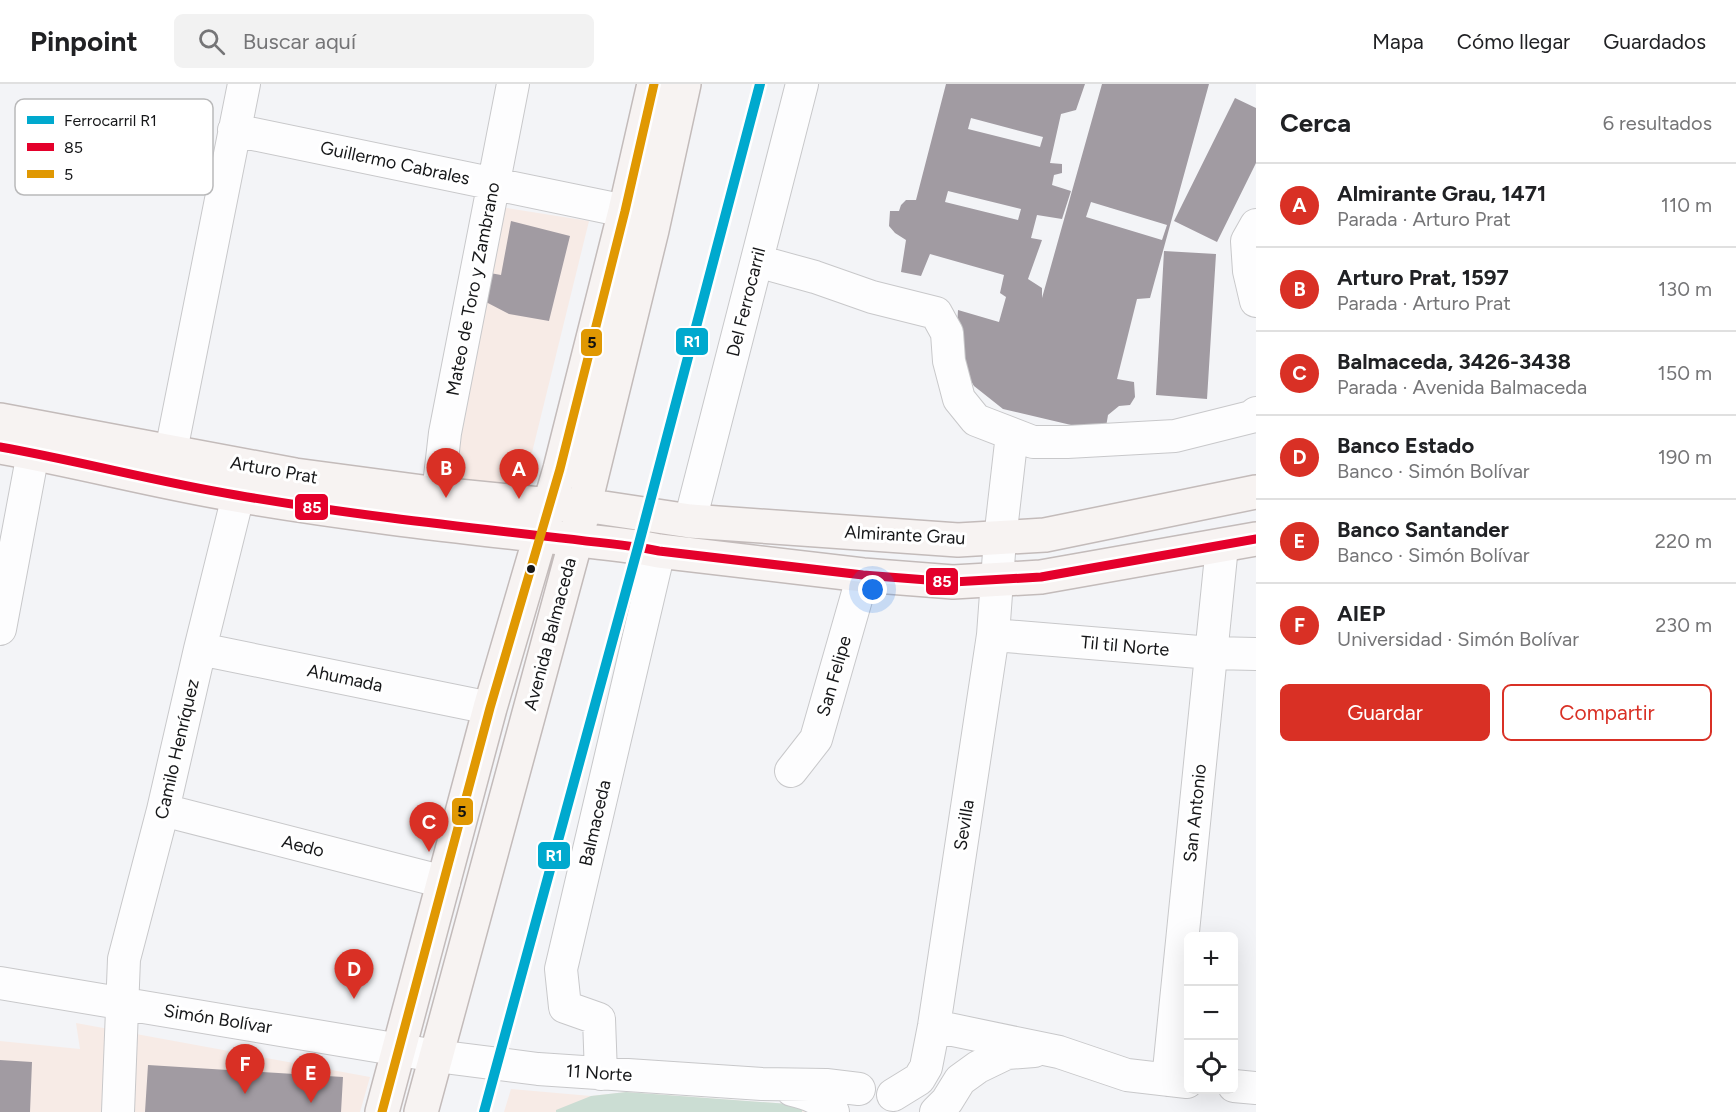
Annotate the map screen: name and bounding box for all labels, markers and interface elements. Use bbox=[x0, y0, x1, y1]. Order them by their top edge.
search box bbox=[174, 14, 594, 68]
text: Pinpoint bbox=[30, 24, 138, 58]
icon: search bbox=[195, 25, 228, 58]
text: Buscar aquí bbox=[243, 28, 356, 55]
text: Mapa bbox=[1372, 29, 1424, 54]
text: Cómo llegar bbox=[1457, 29, 1570, 54]
text: Guardados bbox=[1603, 29, 1706, 54]
legend bbox=[15, 99, 213, 195]
text: Cerca bbox=[1280, 107, 1351, 139]
text: Ferrocarril R1 bbox=[64, 111, 157, 130]
text: 6 resultados bbox=[1603, 111, 1712, 135]
street label: Guillermo Cabrales bbox=[318, 136, 472, 190]
text: 85 bbox=[64, 138, 83, 157]
text: 5 bbox=[64, 165, 73, 184]
street label: Mateo de Toro y Zambrano bbox=[441, 180, 505, 398]
text: Almirante Grau, 1471 bbox=[1337, 180, 1546, 207]
text: A bbox=[1292, 193, 1307, 217]
text: 110 m bbox=[1661, 193, 1712, 217]
text: Parada · Arturo Prat bbox=[1337, 207, 1511, 231]
street label: Del Ferrocarril bbox=[722, 245, 770, 359]
text: Arturo Prat, 1597 bbox=[1337, 264, 1509, 291]
text: B bbox=[1293, 277, 1306, 301]
text: 130 m bbox=[1658, 277, 1712, 301]
text: Parada · Arturo Prat bbox=[1337, 291, 1511, 315]
line badge: R1 bbox=[675, 327, 709, 356]
line badge: 5 bbox=[580, 328, 603, 357]
text: R1 bbox=[683, 332, 701, 351]
text: 5 bbox=[587, 333, 597, 352]
text: Balmaceda, 3426-3438 bbox=[1337, 348, 1571, 375]
text: C bbox=[1292, 361, 1307, 385]
text: 150 m bbox=[1657, 361, 1712, 385]
text: Parada · Avenida Balmaceda bbox=[1337, 375, 1587, 399]
text: Banco Estado bbox=[1337, 432, 1474, 459]
text: D bbox=[1293, 445, 1307, 469]
text: 190 m bbox=[1658, 445, 1712, 469]
pin: B bbox=[426, 448, 466, 498]
pin: A bbox=[500, 450, 538, 499]
street label: Arturo Prat bbox=[229, 451, 320, 489]
text: Banco · Simón Bolívar bbox=[1337, 459, 1530, 483]
line badge: 85 bbox=[294, 493, 329, 521]
text: 85 bbox=[302, 498, 322, 517]
text: Banco Santander bbox=[1337, 516, 1509, 543]
street label: Almirante Grau bbox=[844, 521, 966, 549]
text: E bbox=[1294, 529, 1305, 553]
text: 220 m bbox=[1655, 529, 1712, 553]
text: Banco · Simón Bolívar bbox=[1337, 543, 1530, 567]
street label: Avenida Balmaceda bbox=[519, 555, 581, 713]
unlabelled marker bbox=[525, 563, 537, 575]
line badge: 85 bbox=[925, 567, 959, 596]
text: 85 bbox=[932, 572, 952, 591]
your location bbox=[858, 575, 887, 604]
text: AIEP bbox=[1337, 600, 1385, 627]
text: F bbox=[1294, 613, 1305, 637]
text: 230 m bbox=[1655, 613, 1712, 637]
text: Universidad · Simón Bolívar bbox=[1337, 627, 1579, 651]
street label: Til til Norte bbox=[1080, 631, 1170, 661]
street label: San Felipe bbox=[812, 633, 856, 719]
street label: Ahumada bbox=[305, 659, 385, 697]
street label: Camilo Henríquez bbox=[150, 677, 204, 821]
button: Guardar bbox=[1280, 684, 1490, 741]
button: Compartir bbox=[1502, 684, 1712, 741]
street label: San Antonio bbox=[1179, 763, 1211, 863]
street label: Balmaceda bbox=[574, 778, 616, 868]
line badge: 5 bbox=[451, 797, 474, 826]
street label: Sevilla bbox=[949, 798, 979, 852]
pin: C bbox=[410, 802, 448, 852]
text: 5 bbox=[457, 802, 467, 821]
street label: Aedo bbox=[280, 830, 326, 862]
line badge: R1 bbox=[537, 841, 571, 870]
text: R1 bbox=[545, 846, 563, 865]
map controls bbox=[1184, 932, 1238, 1094]
button: + bbox=[1184, 932, 1238, 986]
pin: D bbox=[334, 950, 374, 999]
button: − bbox=[1184, 986, 1238, 1040]
street label: Simón Bolívar bbox=[162, 1000, 274, 1038]
button: locate bbox=[1184, 1040, 1238, 1094]
pin: F bbox=[226, 1044, 264, 1094]
pin: E bbox=[292, 1054, 330, 1103]
street label: 11 Norte bbox=[565, 1060, 633, 1086]

